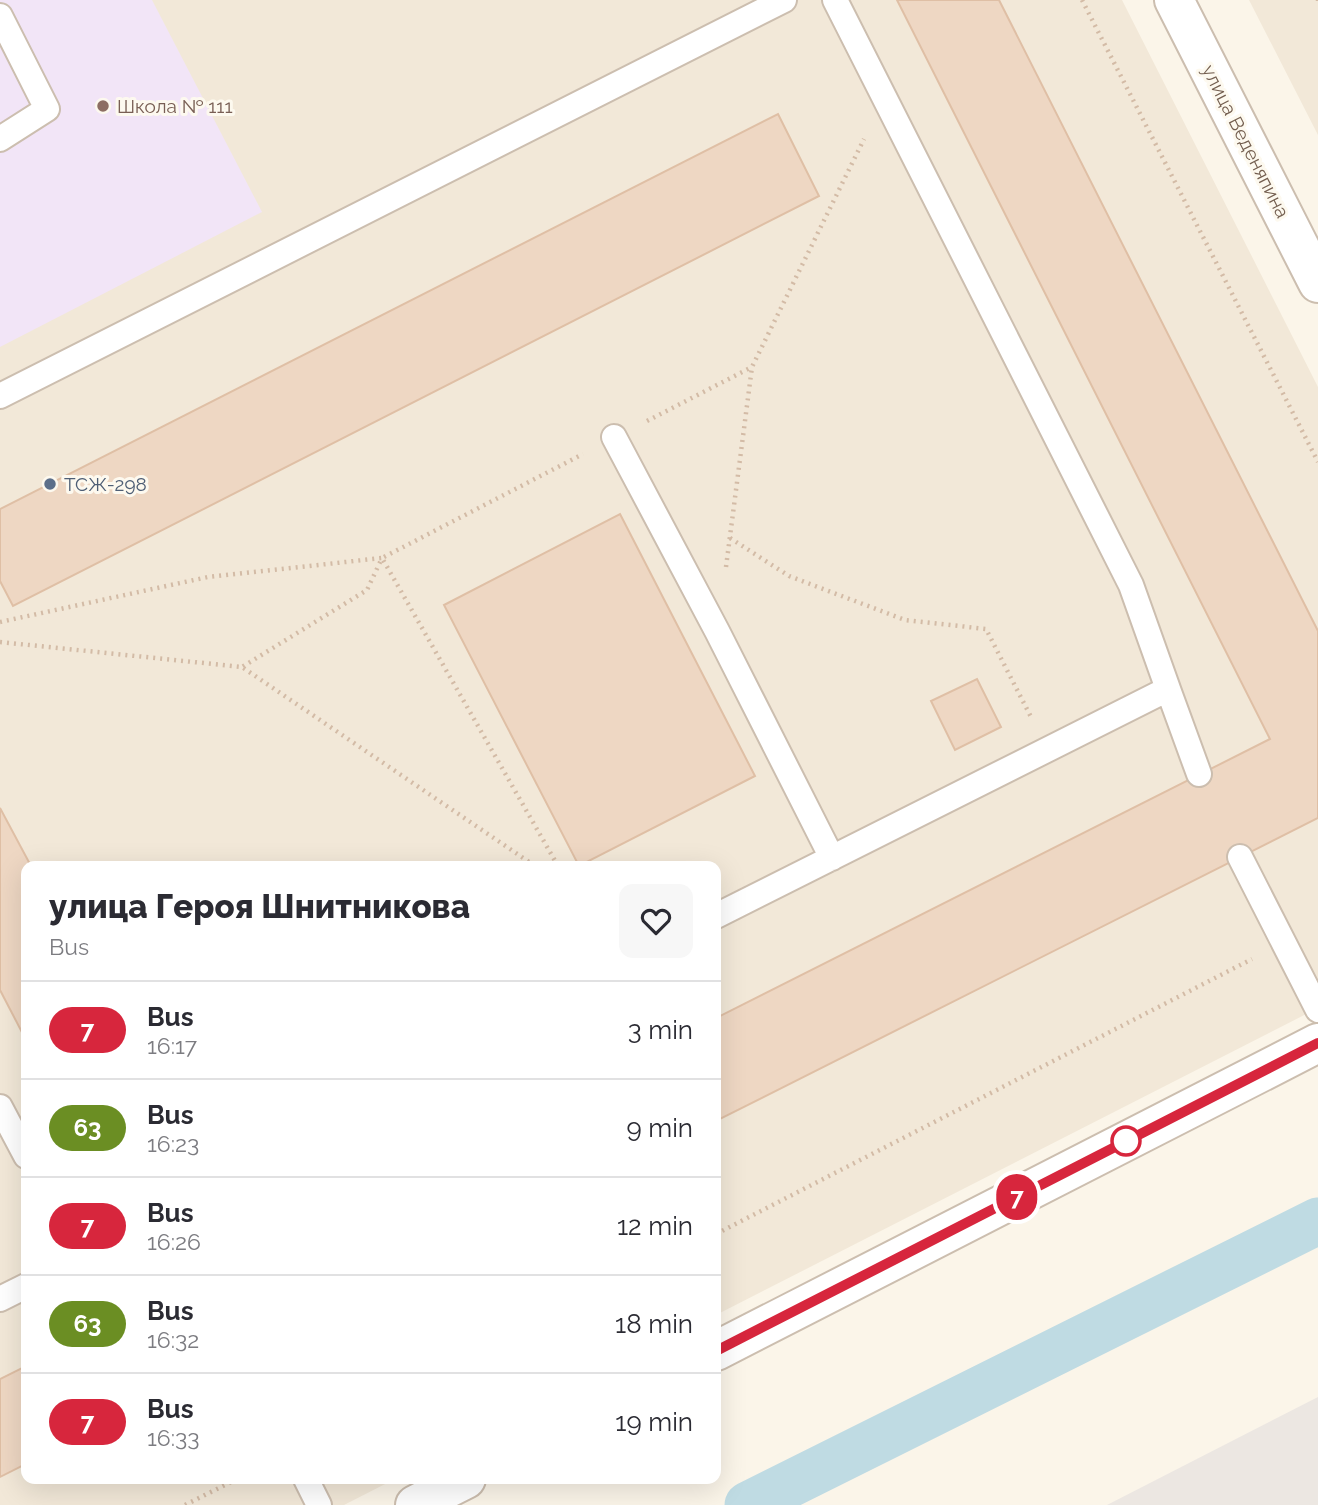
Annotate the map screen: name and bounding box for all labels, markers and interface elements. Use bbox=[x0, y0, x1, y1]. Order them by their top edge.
street label: улица Веденяпина bbox=[1198, 61, 1294, 221]
place label: Школа № 111 bbox=[117, 95, 233, 117]
marker: Школа № 111 bbox=[95, 98, 111, 114]
place label: ТСЖ-298 bbox=[64, 473, 147, 495]
marker: ТСЖ-298 bbox=[42, 476, 58, 492]
button: heart bbox=[619, 884, 693, 958]
text: улица Героя Шнитникова bbox=[49, 887, 470, 926]
text: Bus bbox=[49, 933, 89, 960]
text: Bus bbox=[147, 1002, 194, 1032]
text: 7 bbox=[81, 1015, 94, 1044]
text: 3 min bbox=[628, 1015, 693, 1045]
text: 16:17 bbox=[147, 1032, 197, 1059]
text: Bus bbox=[147, 1100, 194, 1130]
text: 63 bbox=[74, 1113, 101, 1142]
text: 9 min bbox=[626, 1113, 693, 1143]
unlabelled marker bbox=[1111, 1126, 1141, 1156]
text: 16:23 bbox=[147, 1130, 199, 1157]
line badge: 7 bbox=[994, 1174, 1040, 1220]
text: 7 bbox=[1010, 1182, 1024, 1211]
text: Bus bbox=[147, 1198, 194, 1228]
text: 7 bbox=[81, 1211, 94, 1240]
text: 12 min bbox=[617, 1211, 693, 1241]
text: 16:26 bbox=[147, 1228, 201, 1255]
text: Bus bbox=[147, 1296, 194, 1326]
text: 63 bbox=[74, 1309, 101, 1338]
text: 18 min bbox=[615, 1309, 693, 1339]
text: 16:32 bbox=[147, 1326, 199, 1353]
text: Bus bbox=[147, 1394, 194, 1424]
text: 7 bbox=[81, 1407, 94, 1436]
text: 19 min bbox=[615, 1407, 693, 1437]
text: 16:33 bbox=[147, 1424, 200, 1451]

